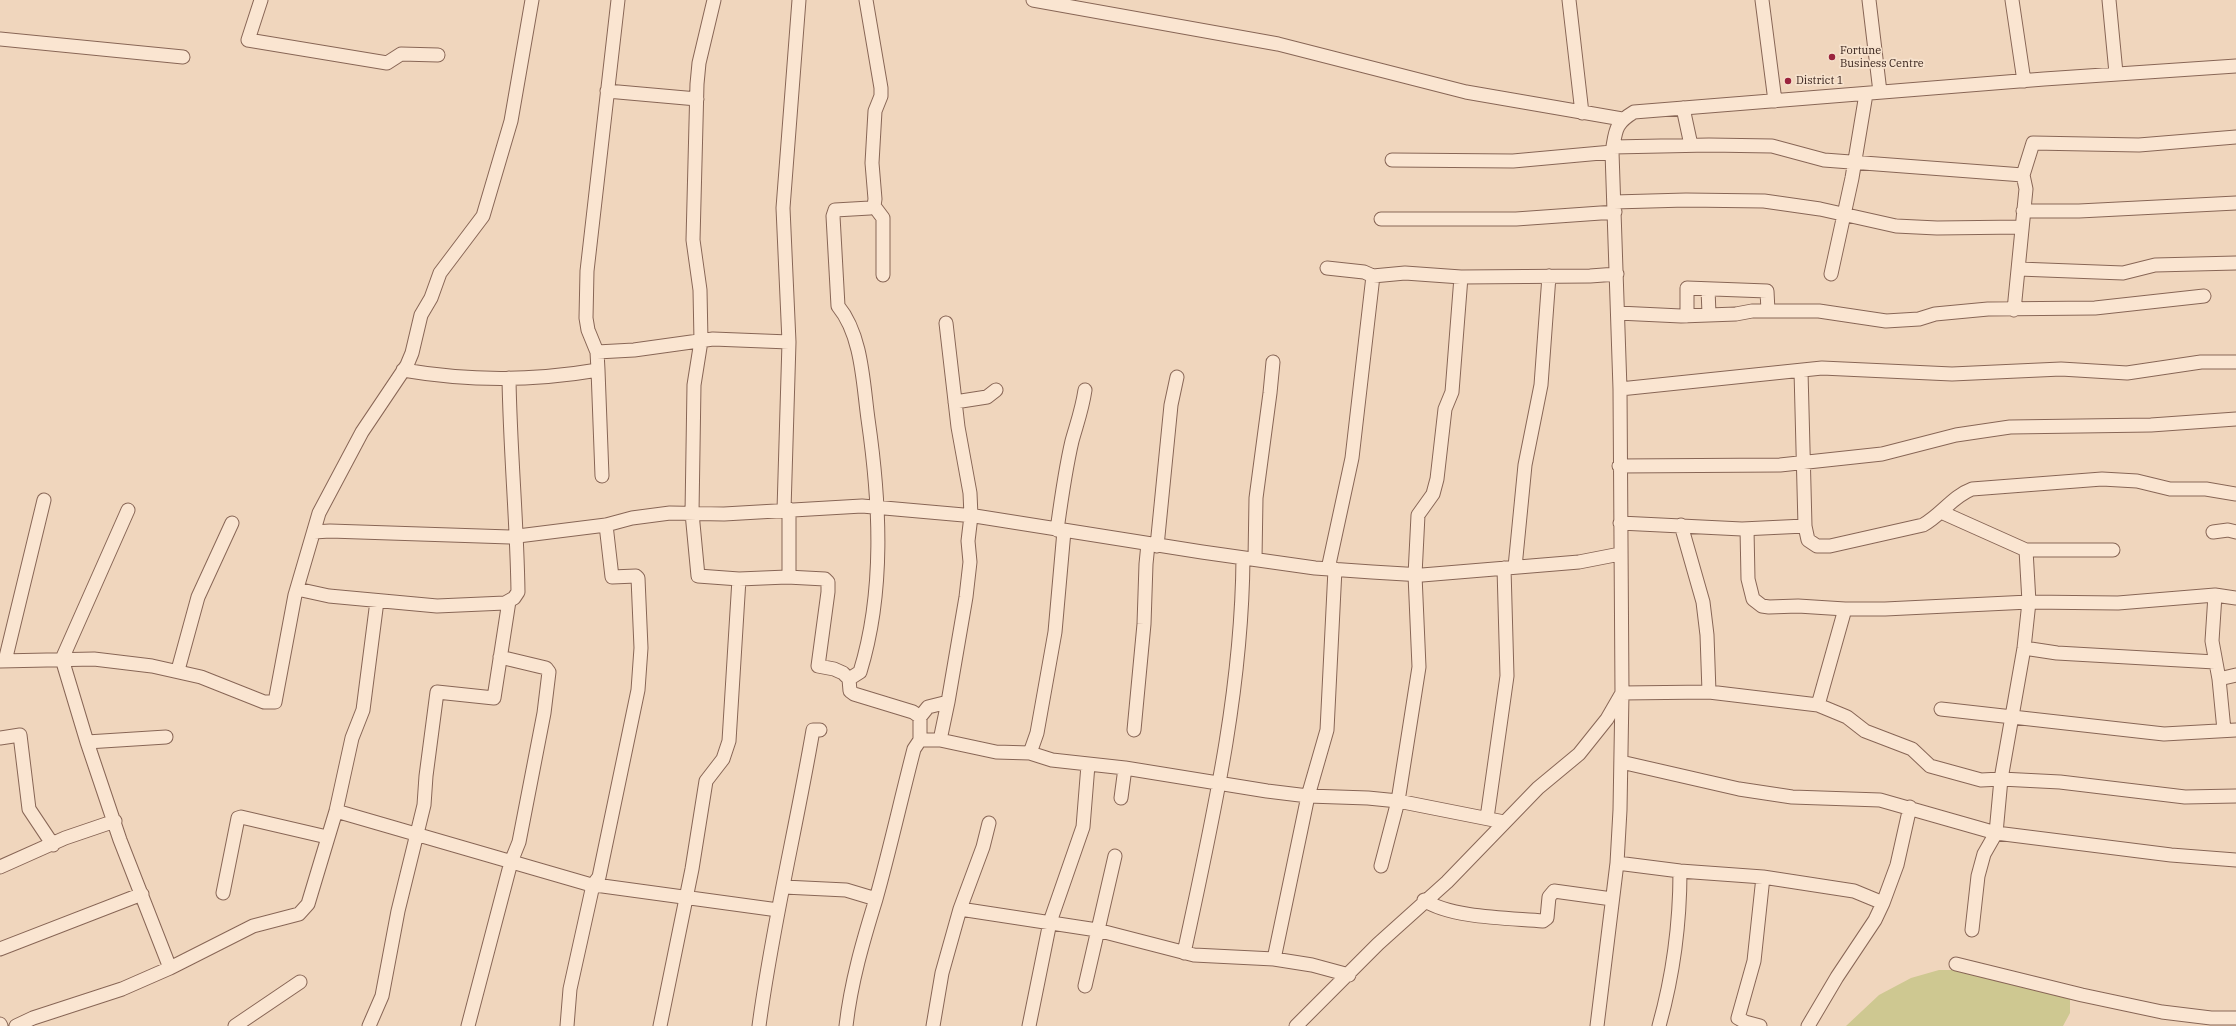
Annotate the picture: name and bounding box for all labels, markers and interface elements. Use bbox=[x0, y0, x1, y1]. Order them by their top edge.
place label: Fortune Business Centre bbox=[1840, 44, 1924, 70]
marker: Fortune Business Centre bbox=[1827, 52, 1837, 62]
place label: District 1 bbox=[1796, 74, 1843, 88]
marker: District 1 bbox=[1783, 76, 1793, 86]

